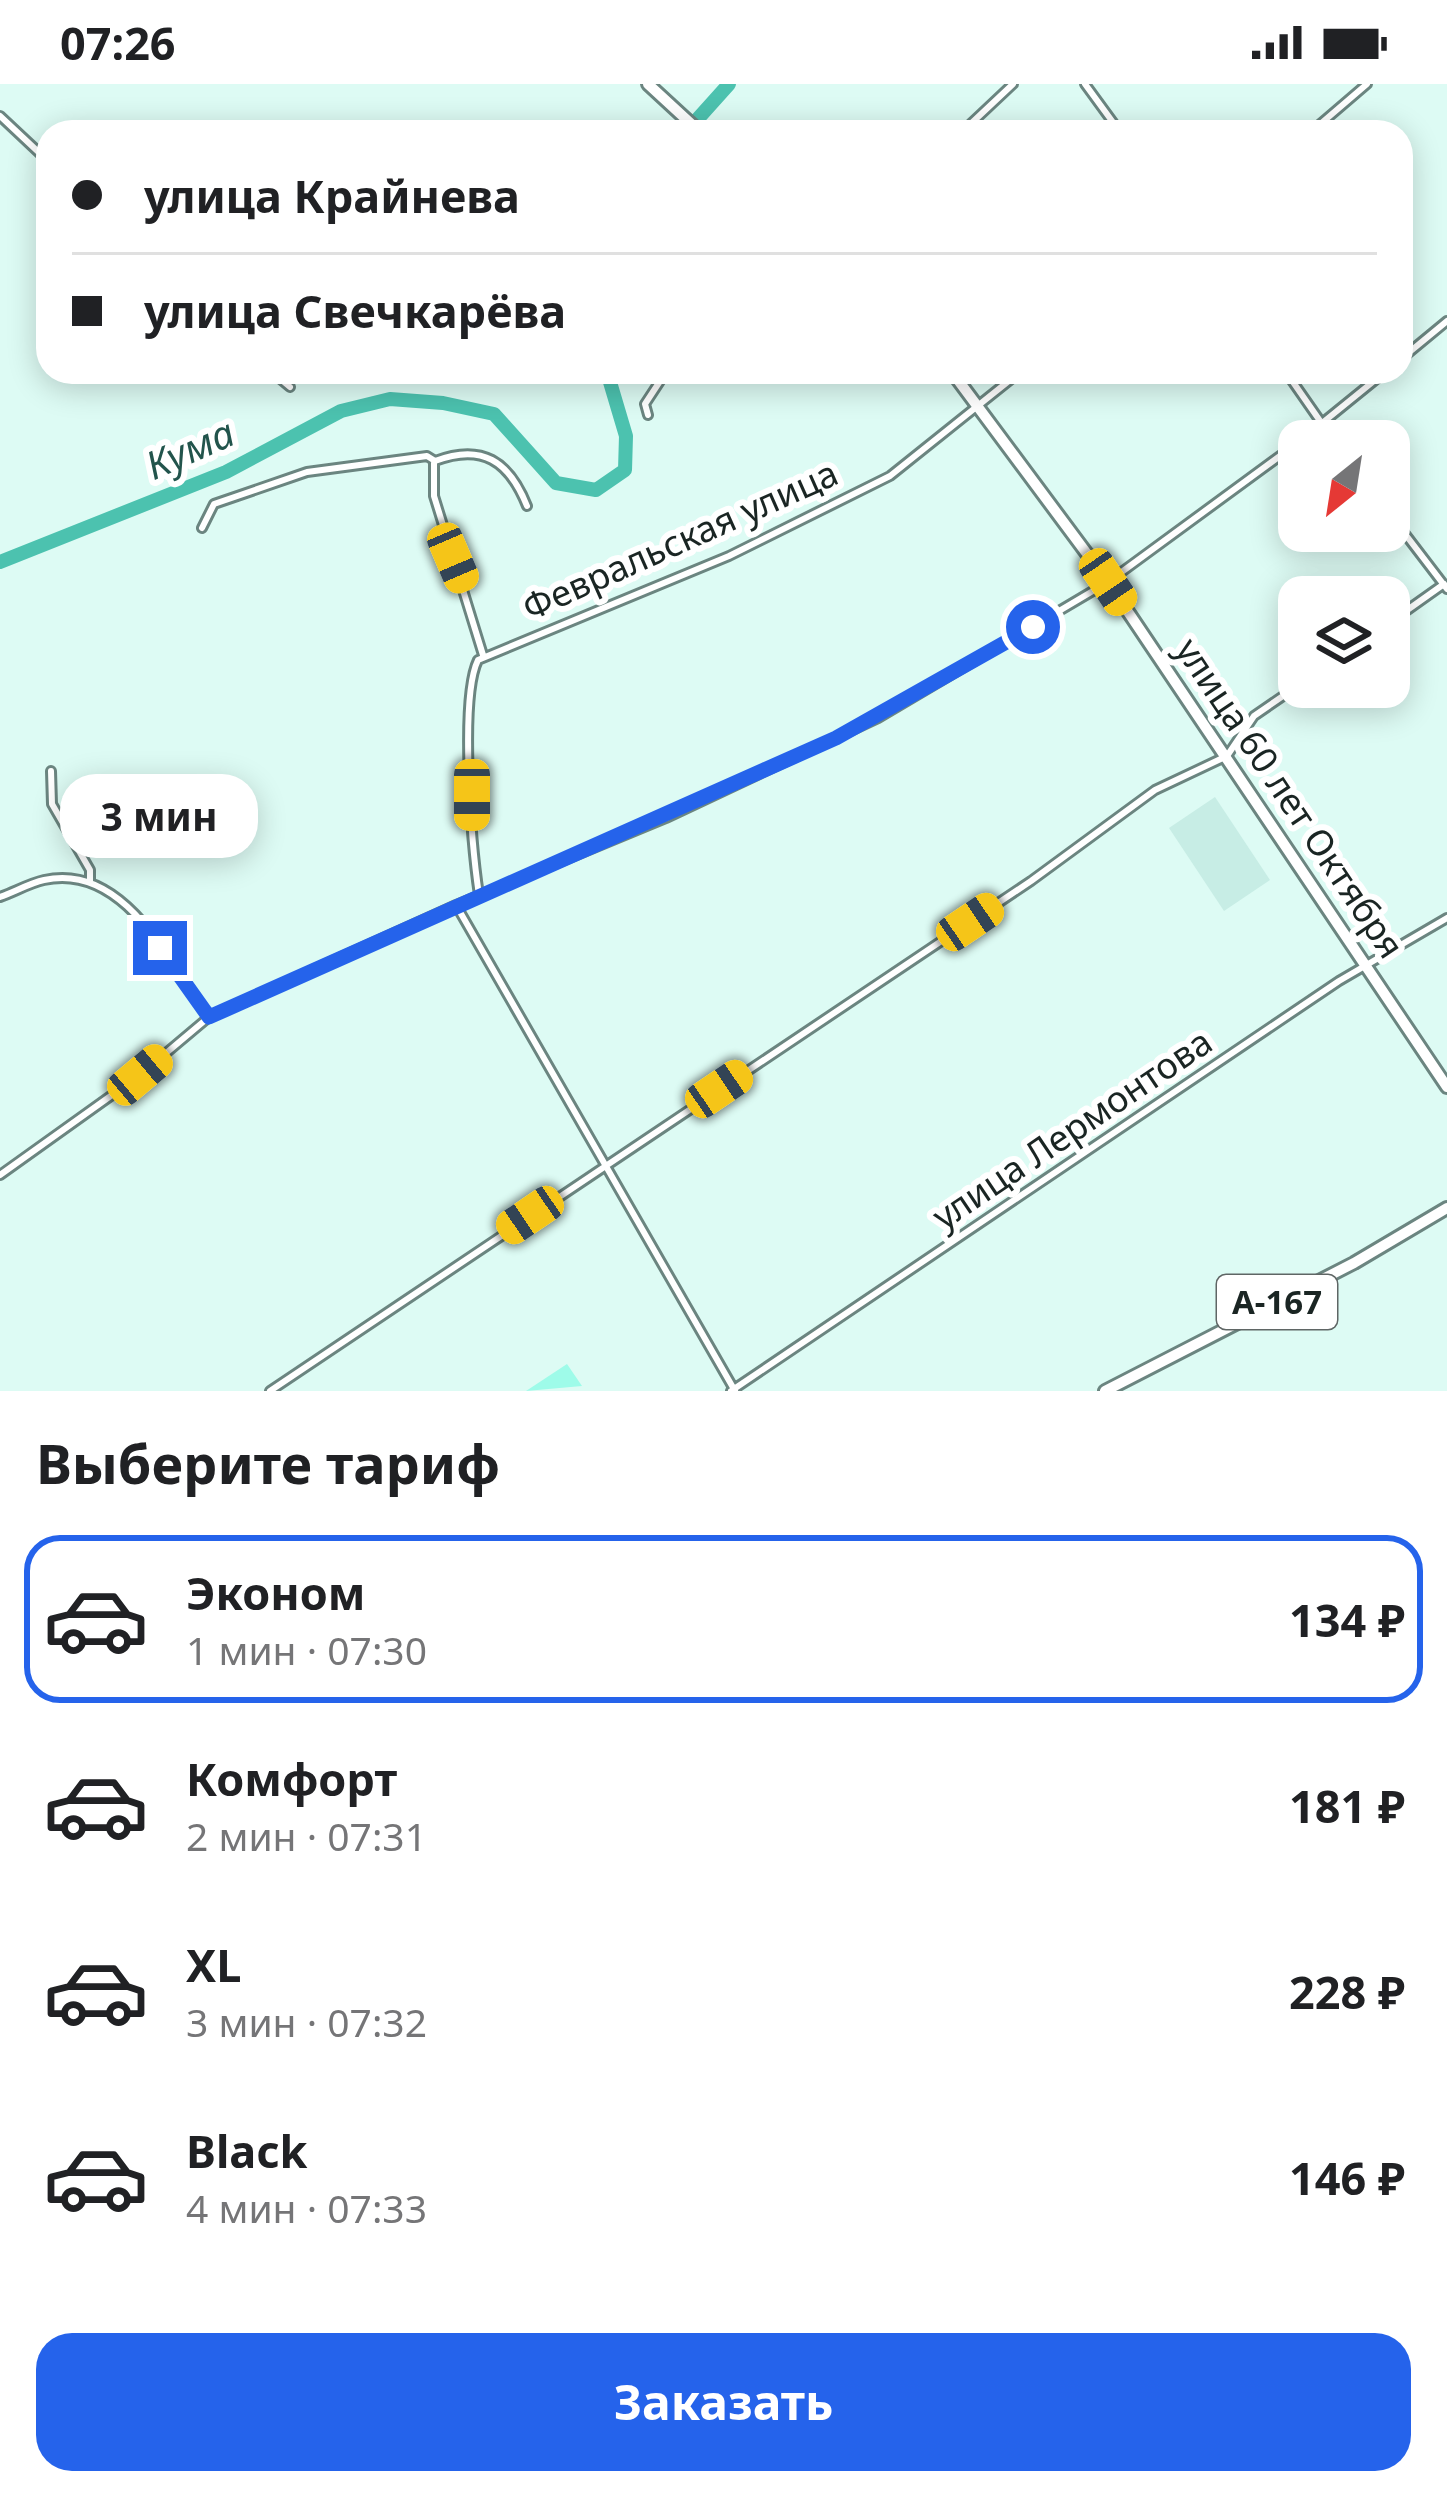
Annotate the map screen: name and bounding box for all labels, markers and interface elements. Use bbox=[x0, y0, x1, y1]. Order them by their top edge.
text: 07:26 bbox=[60, 12, 176, 73]
text: улица Крайнева bbox=[144, 165, 520, 226]
text: улица Свечкарёва bbox=[144, 280, 566, 341]
water label: Кума bbox=[137, 405, 242, 490]
north arrow bbox=[1278, 420, 1410, 552]
map controls bbox=[1278, 420, 1410, 708]
street label: Февральская улица bbox=[514, 448, 845, 631]
car bbox=[422, 518, 484, 598]
car bbox=[1073, 542, 1143, 622]
button: layers bbox=[1278, 576, 1410, 708]
route start bbox=[1006, 600, 1060, 654]
street label: улица 60 лет Октября bbox=[1165, 628, 1416, 967]
car bbox=[454, 759, 490, 831]
callout: 3 мин bbox=[61, 774, 259, 858]
text: 3 мин bbox=[101, 789, 217, 842]
car bbox=[930, 887, 1010, 957]
route end bbox=[133, 921, 187, 975]
street label: улица Лермонтова bbox=[922, 1017, 1221, 1240]
car bbox=[101, 1038, 179, 1112]
car bbox=[679, 1054, 759, 1124]
car bbox=[490, 1180, 570, 1250]
road number: А-167 bbox=[1217, 1275, 1337, 1329]
text: Выберите тариф bbox=[36, 1426, 500, 1500]
text: Эконом bbox=[186, 1562, 365, 1623]
icon: car bbox=[42, 1565, 150, 1673]
text: 134 ₽ bbox=[1289, 1589, 1405, 1650]
text: 1 мин · 07:30 bbox=[186, 1623, 427, 1676]
text: Комфорт bbox=[186, 1748, 397, 1809]
icon: car bbox=[42, 1751, 150, 1859]
text: 181 ₽ bbox=[1289, 1775, 1405, 1836]
text: 2 мин · 07:31 bbox=[186, 1809, 427, 1862]
text: XL bbox=[186, 1934, 241, 1995]
icon: car bbox=[42, 1937, 150, 2045]
text: 228 ₽ bbox=[1289, 1961, 1405, 2022]
text: 3 мин · 07:32 bbox=[186, 1995, 427, 2048]
text: Black bbox=[186, 2120, 307, 2181]
icon: car bbox=[42, 2123, 150, 2231]
text: 146 ₽ bbox=[1289, 2147, 1405, 2208]
text: 4 мин · 07:33 bbox=[186, 2181, 427, 2234]
button: Заказать bbox=[36, 2333, 1411, 2471]

